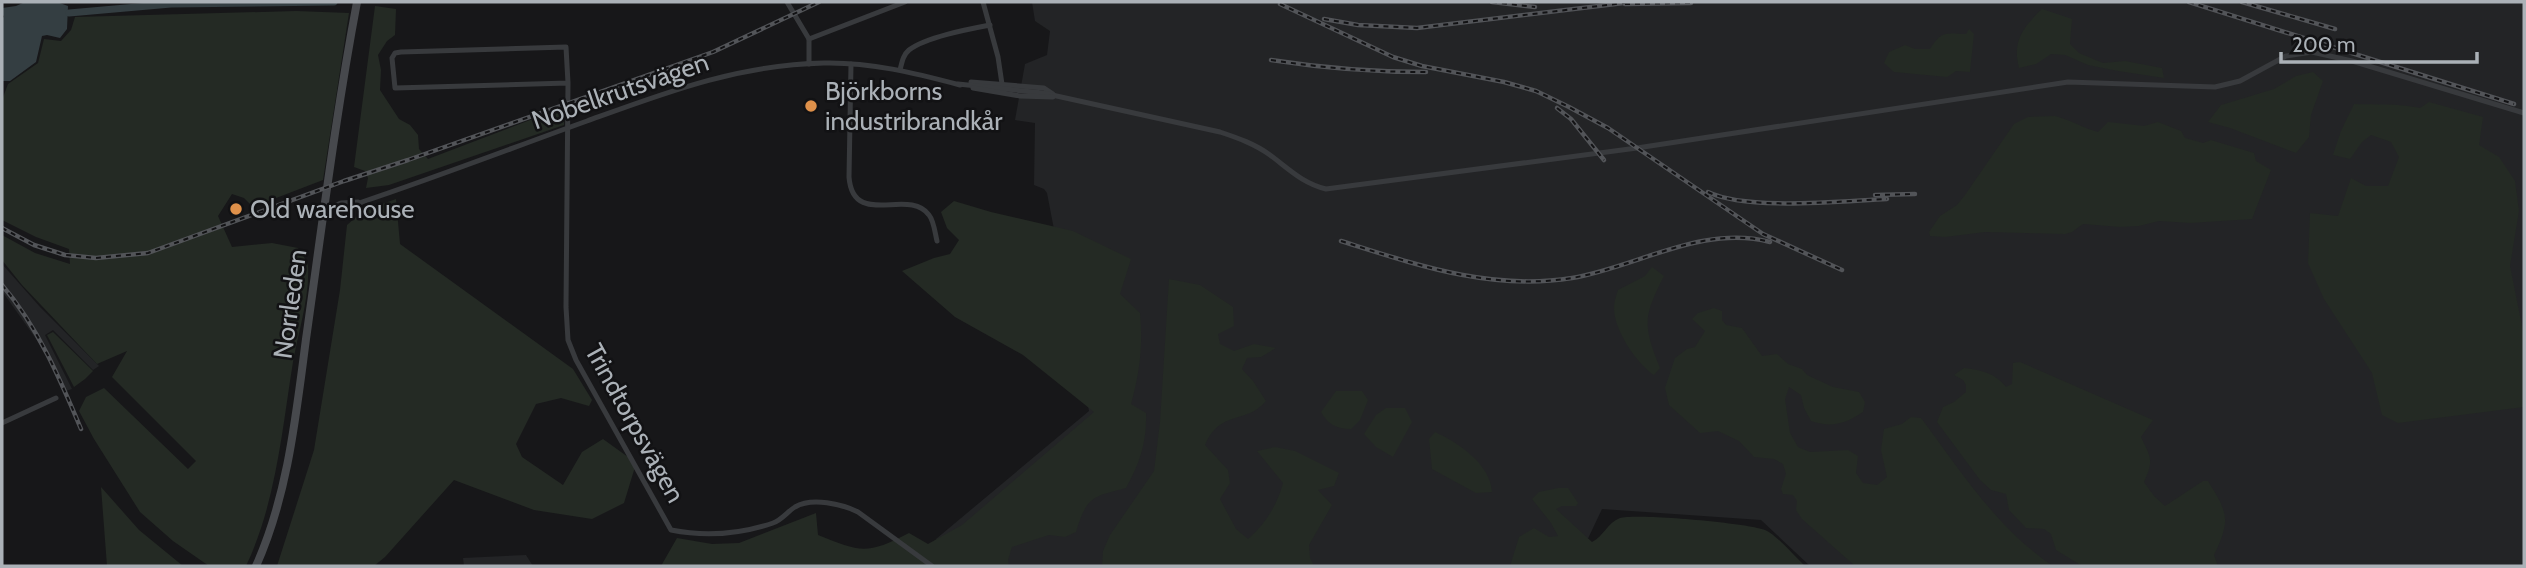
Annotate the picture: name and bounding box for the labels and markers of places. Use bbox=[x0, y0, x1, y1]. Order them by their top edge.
place label: Björkborns industribrandkår bbox=[825, 75, 1003, 137]
marker: Björkborns industribrandkår bbox=[803, 98, 819, 114]
place label: Old warehouse bbox=[250, 193, 415, 225]
marker: Old warehouse bbox=[228, 201, 244, 217]

